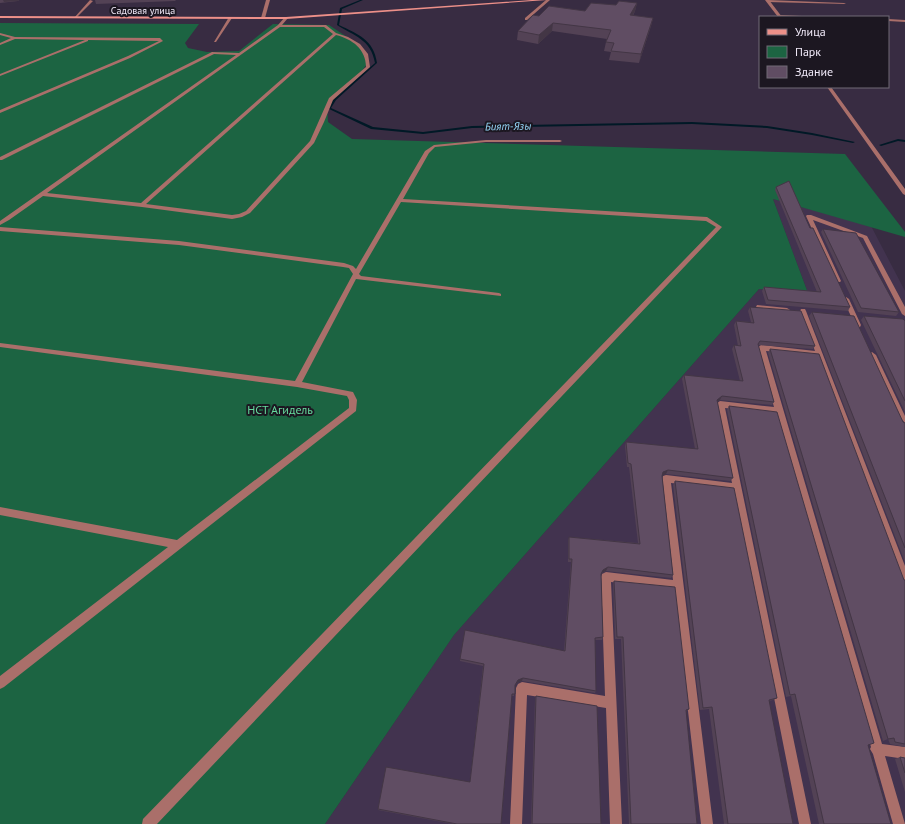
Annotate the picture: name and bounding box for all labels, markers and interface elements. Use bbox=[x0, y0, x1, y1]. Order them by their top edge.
street label: Садовая улица bbox=[111, 4, 175, 17]
legend bbox=[759, 16, 889, 88]
text: Улица bbox=[795, 24, 826, 39]
text: Парк bbox=[795, 44, 821, 59]
text: Здание bbox=[795, 64, 833, 79]
water label: Бият-Язы bbox=[485, 119, 531, 133]
park label: НСТ Агидель bbox=[247, 402, 313, 417]

